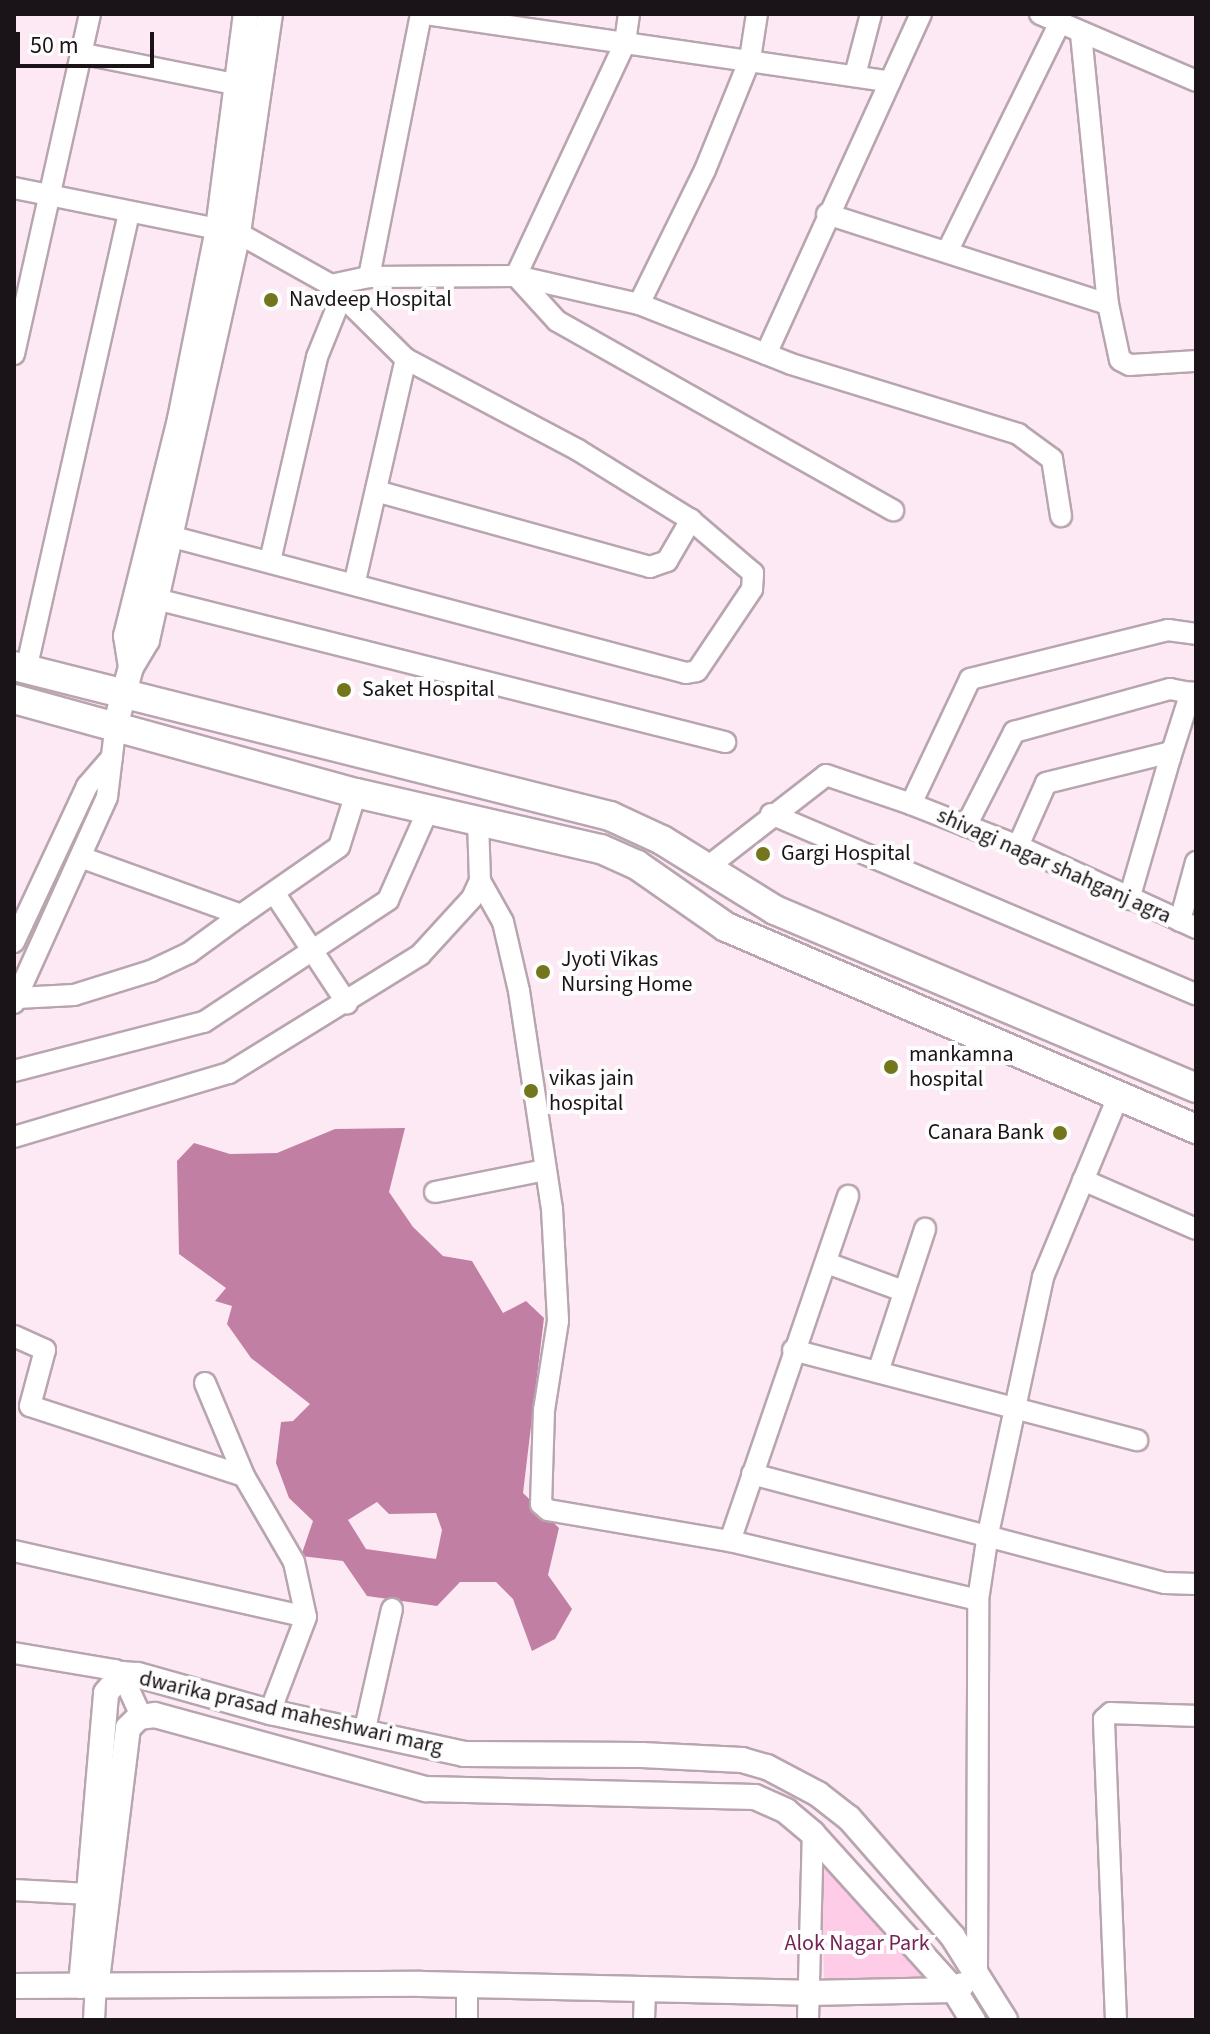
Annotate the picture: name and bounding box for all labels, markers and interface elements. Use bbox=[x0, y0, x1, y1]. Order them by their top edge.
scale bar bbox=[20, 16, 158, 66]
text: 50 m bbox=[30, 28, 79, 63]
place label: Navdeep Hospital bbox=[289, 287, 452, 313]
marker: Navdeep Hospital bbox=[260, 289, 282, 311]
place label: Saket Hospital bbox=[362, 677, 495, 703]
marker: Saket Hospital bbox=[333, 679, 355, 701]
street label: shivagi nagar shahganj agra bbox=[933, 802, 1175, 930]
place label: Gargi Hospital bbox=[781, 841, 911, 867]
marker: Gargi Hospital bbox=[752, 843, 774, 865]
place label: Jyoti Vikas Nursing Home bbox=[561, 946, 692, 998]
marker: Jyoti Vikas Nursing Home bbox=[532, 961, 554, 983]
place label: mankamna hospital bbox=[909, 1041, 1013, 1092]
marker: mankamna hospital bbox=[880, 1056, 902, 1078]
place label: vikas jain hospital bbox=[549, 1065, 634, 1116]
marker: vikas jain hospital bbox=[520, 1080, 542, 1102]
place label: Canara Bank bbox=[928, 1120, 1044, 1146]
marker: Canara Bank bbox=[1051, 1124, 1069, 1142]
street label: dwarika prasad maheshwari marg bbox=[137, 1665, 445, 1761]
park label: Alok Nagar Park bbox=[784, 1931, 930, 1957]

